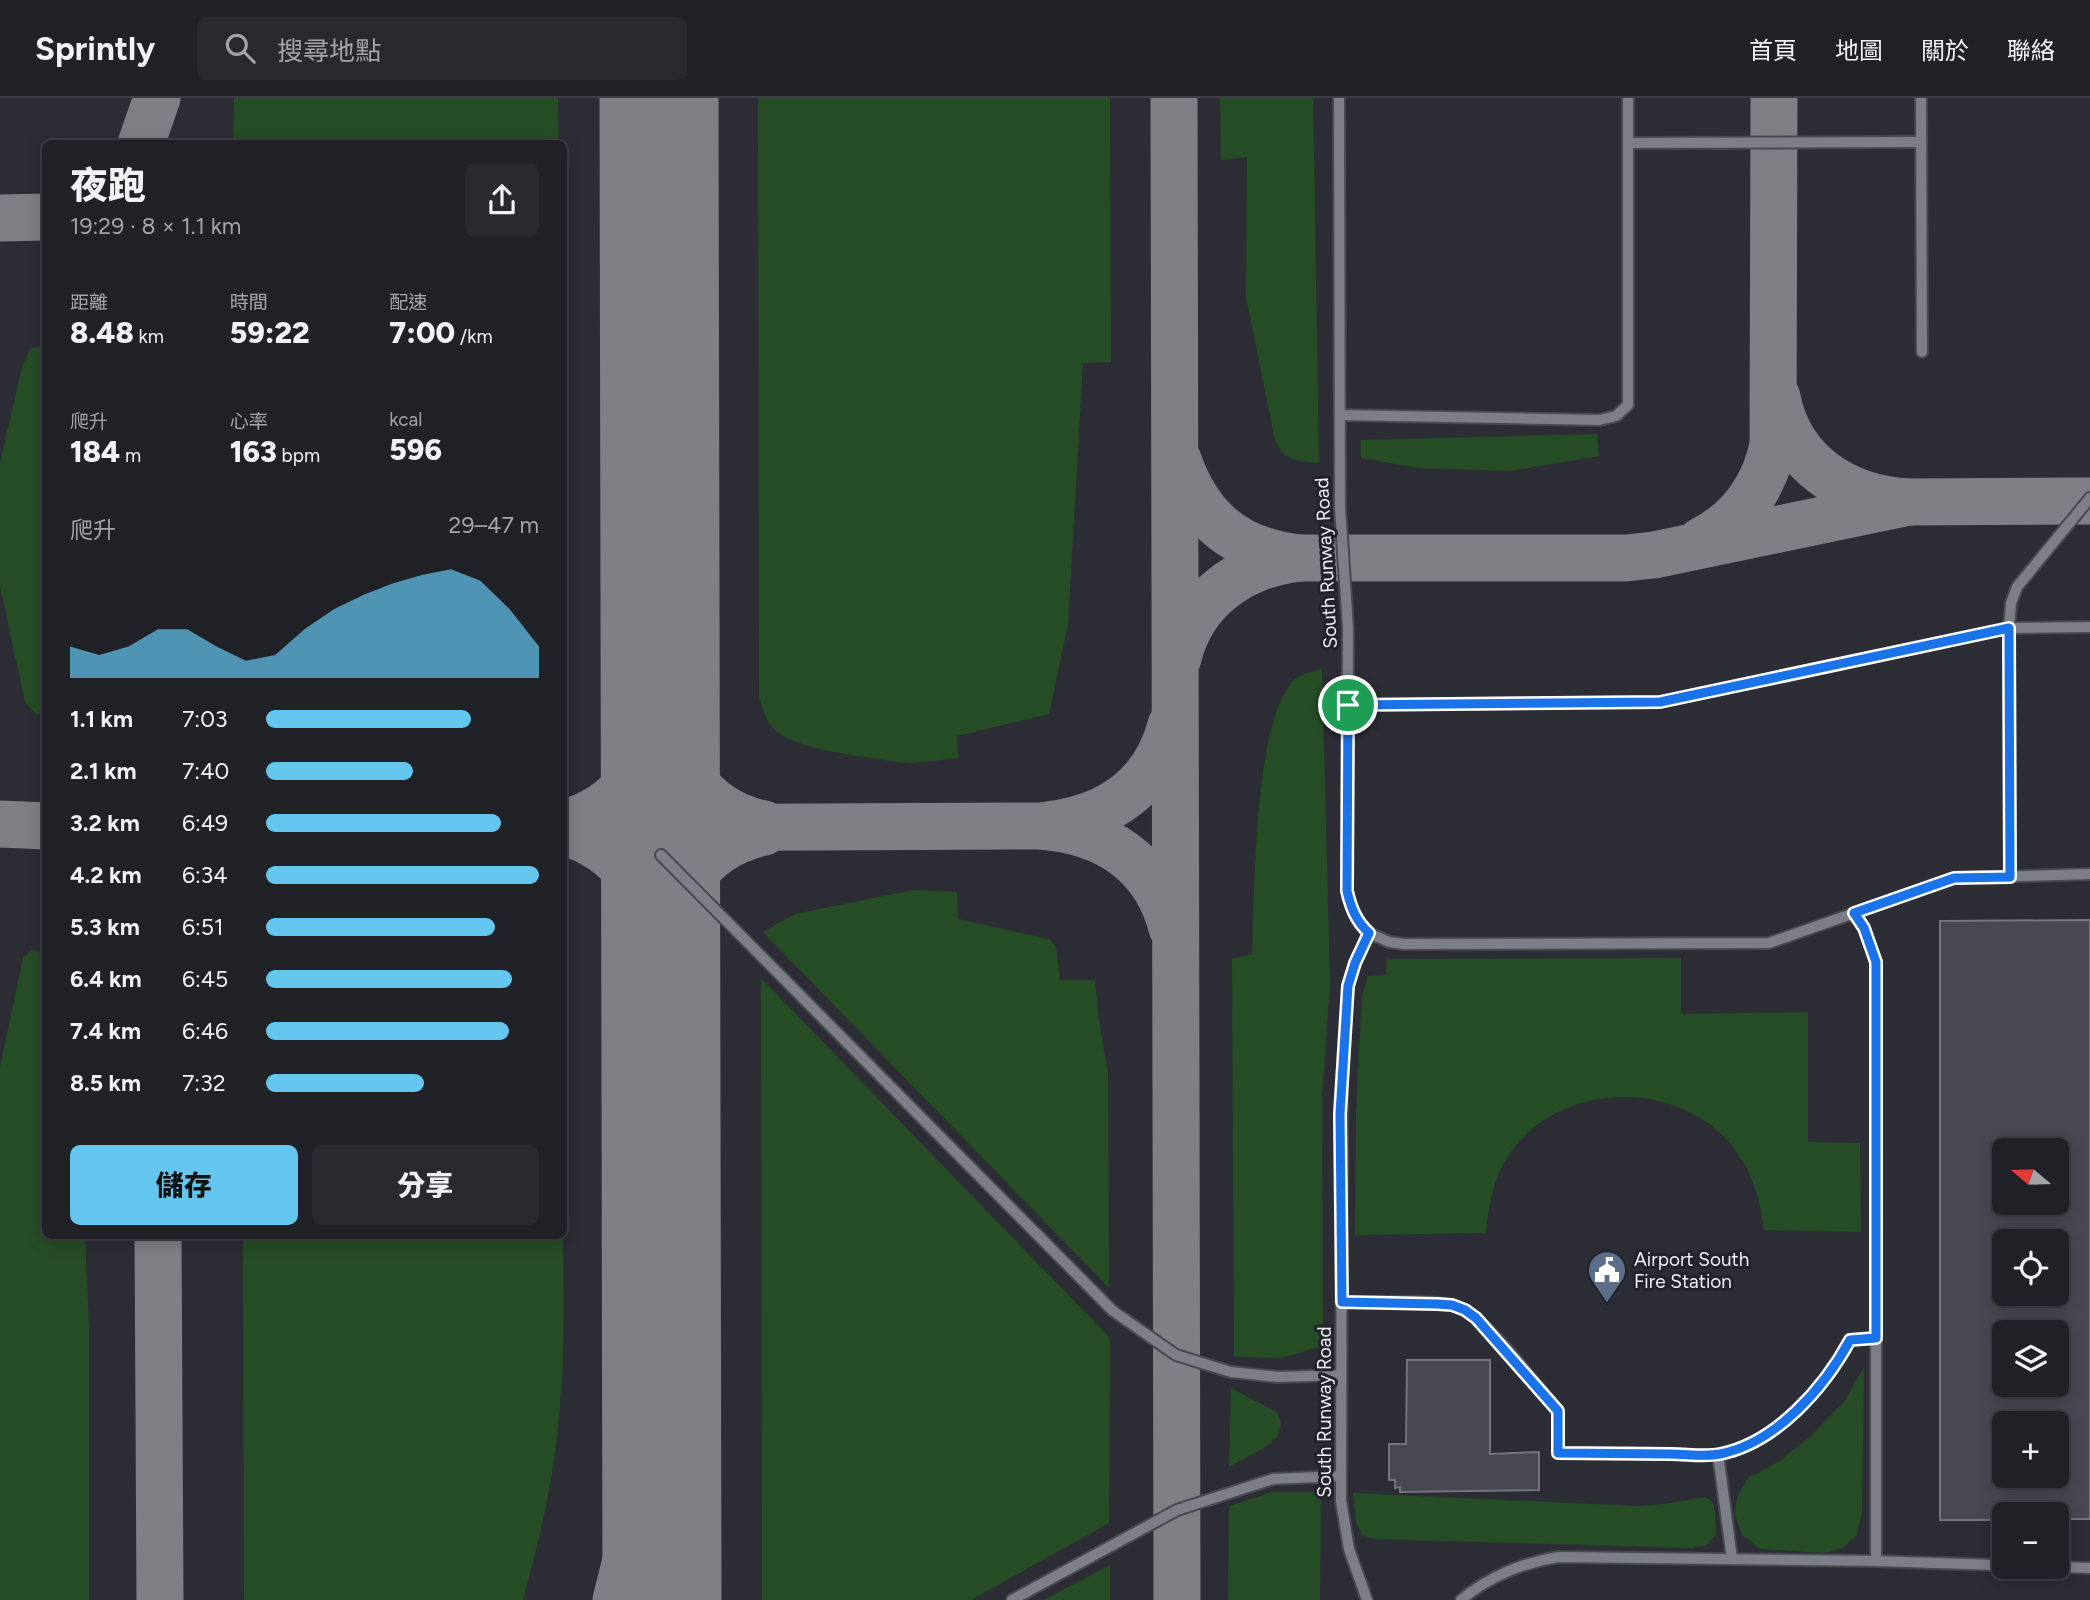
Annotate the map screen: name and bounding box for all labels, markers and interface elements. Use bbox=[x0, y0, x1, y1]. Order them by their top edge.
search box bbox=[197, 17, 687, 80]
text: Sprintly bbox=[35, 29, 155, 68]
icon: search bbox=[221, 29, 259, 67]
text: 搜尋地點 bbox=[277, 35, 381, 67]
text: 首頁 bbox=[1749, 36, 1797, 65]
text: 地圖 bbox=[1835, 36, 1883, 65]
text: 關於 bbox=[1921, 36, 1969, 65]
text: 聯絡 bbox=[2007, 36, 2055, 65]
text: 夜跑 bbox=[70, 163, 146, 209]
button: share bbox=[465, 163, 539, 237]
text: 19:29 · 8 × 1.1 km bbox=[70, 212, 241, 240]
text: 距離 bbox=[70, 291, 108, 314]
text: 時間 bbox=[230, 291, 268, 314]
text: 配速 bbox=[389, 291, 427, 314]
text: 8.48 bbox=[70, 314, 134, 351]
text: 59:22 bbox=[230, 314, 310, 351]
text: 7:00 bbox=[389, 314, 455, 351]
text: km bbox=[134, 325, 164, 348]
text: /km bbox=[455, 325, 493, 348]
text: kcal bbox=[389, 408, 423, 431]
text: 爬升 bbox=[70, 410, 108, 433]
text: 心率 bbox=[230, 410, 268, 433]
text: 596 bbox=[389, 431, 442, 468]
text: 184 bbox=[70, 433, 120, 470]
text: 163 bbox=[230, 433, 277, 470]
text: m bbox=[120, 444, 141, 467]
text: bpm bbox=[277, 444, 320, 467]
street label: South Runway Road bbox=[1310, 477, 1342, 649]
text: 29–47 m bbox=[449, 511, 539, 539]
text: 爬升 bbox=[70, 516, 116, 544]
pin bbox=[1318, 675, 1378, 735]
icon: arrive bbox=[1329, 686, 1367, 724]
text: 1.1 km bbox=[70, 705, 133, 733]
text: 7:03 bbox=[182, 705, 227, 733]
text: 2.1 km bbox=[70, 757, 137, 785]
text: 7:40 bbox=[182, 757, 229, 785]
text: 3.2 km bbox=[70, 809, 140, 837]
text: 6:49 bbox=[182, 809, 228, 837]
text: 4.2 km bbox=[70, 861, 141, 889]
text: 6:34 bbox=[182, 861, 228, 889]
text: 5.3 km bbox=[70, 913, 140, 941]
text: 6:51 bbox=[182, 913, 224, 941]
text: 6.4 km bbox=[70, 965, 142, 993]
text: 6:45 bbox=[182, 965, 228, 993]
text: 7.4 km bbox=[70, 1017, 141, 1045]
text: 6:46 bbox=[182, 1017, 228, 1045]
text: 8.5 km bbox=[70, 1069, 141, 1097]
text: 7:32 bbox=[182, 1069, 226, 1097]
north arrow bbox=[1992, 1138, 2068, 1214]
map controls bbox=[1992, 1138, 2069, 1579]
button: 儲存 bbox=[70, 1145, 298, 1225]
button: 分享 bbox=[312, 1145, 539, 1225]
button: locate bbox=[1992, 1229, 2069, 1306]
place label: Airport South Fire Station bbox=[1634, 1248, 1749, 1293]
public building icon: Airport South Fire Station bbox=[1586, 1249, 1628, 1304]
button: layers bbox=[1992, 1320, 2069, 1397]
street label: South Runway Road bbox=[1313, 1326, 1336, 1498]
button: + bbox=[1992, 1411, 2069, 1488]
button: − bbox=[1992, 1502, 2069, 1579]

